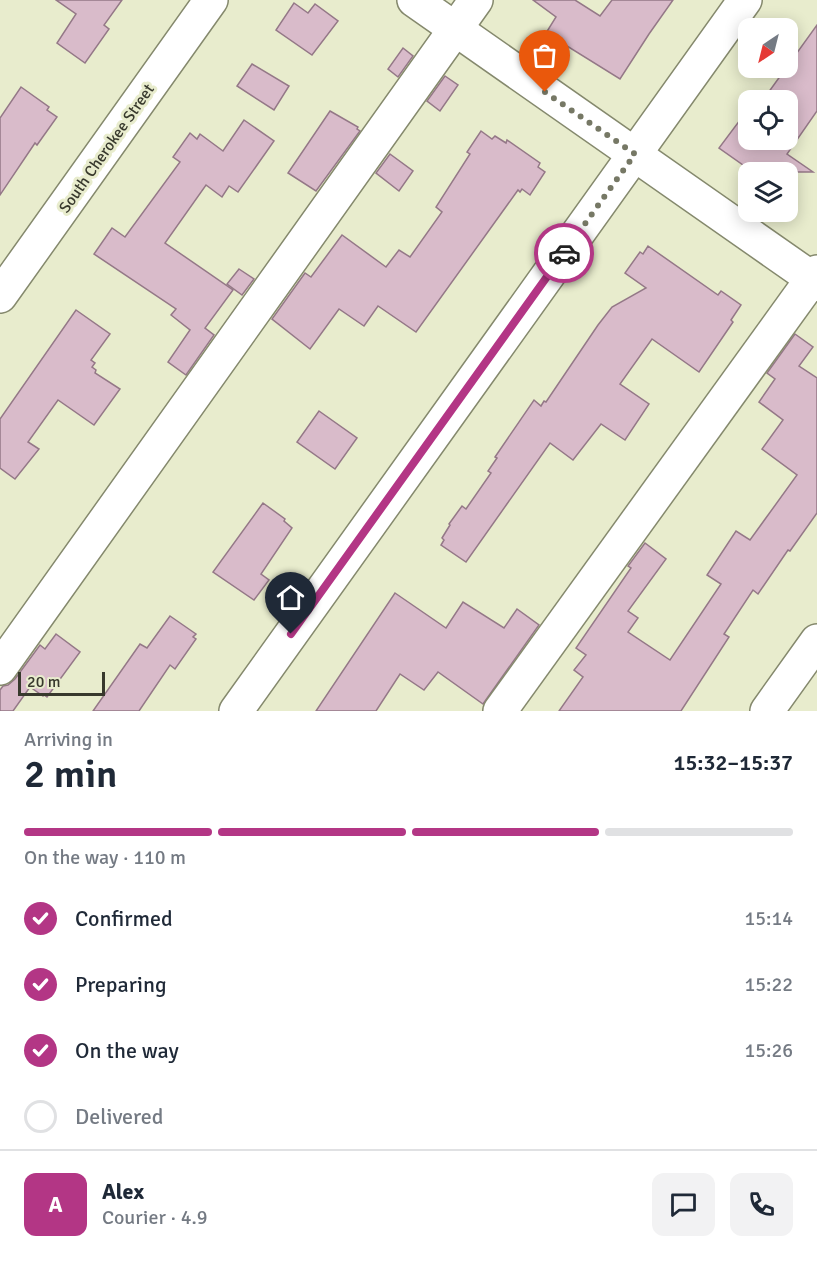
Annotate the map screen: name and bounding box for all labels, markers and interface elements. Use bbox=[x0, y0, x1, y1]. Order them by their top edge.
north arrow bbox=[738, 18, 798, 78]
map controls bbox=[738, 18, 798, 222]
pin bbox=[519, 30, 570, 92]
icon: bag bbox=[528, 39, 561, 72]
street label: South Cherokee Street bbox=[55, 80, 159, 217]
button: locate bbox=[738, 90, 798, 150]
button: layers bbox=[738, 162, 798, 222]
courier bbox=[534, 223, 594, 283]
icon: car bbox=[548, 237, 581, 270]
pin bbox=[265, 572, 316, 634]
icon: home bbox=[274, 581, 307, 614]
scale bar bbox=[18, 669, 105, 696]
text: 20 m bbox=[27, 672, 61, 692]
text: Arriving in bbox=[24, 727, 113, 752]
text: 15:32–15:37 bbox=[674, 749, 793, 776]
text: 2 min bbox=[24, 750, 117, 798]
text: On the way · 110 m bbox=[24, 845, 186, 870]
icon: check bbox=[24, 902, 57, 935]
text: Confirmed bbox=[75, 905, 173, 932]
text: 15:14 bbox=[744, 906, 793, 931]
icon: check bbox=[24, 968, 57, 1001]
text: Preparing bbox=[75, 971, 167, 998]
text: 15:22 bbox=[744, 972, 793, 997]
icon: check bbox=[24, 1034, 57, 1067]
text: On the way bbox=[75, 1037, 179, 1064]
text: 15:26 bbox=[744, 1038, 793, 1063]
text: Delivered bbox=[75, 1103, 163, 1130]
button: chat bbox=[652, 1173, 715, 1236]
button: phone bbox=[730, 1173, 793, 1236]
text: Alex bbox=[102, 1178, 144, 1205]
text: A bbox=[48, 1191, 63, 1218]
text: Courier · 4.9 bbox=[102, 1205, 208, 1230]

